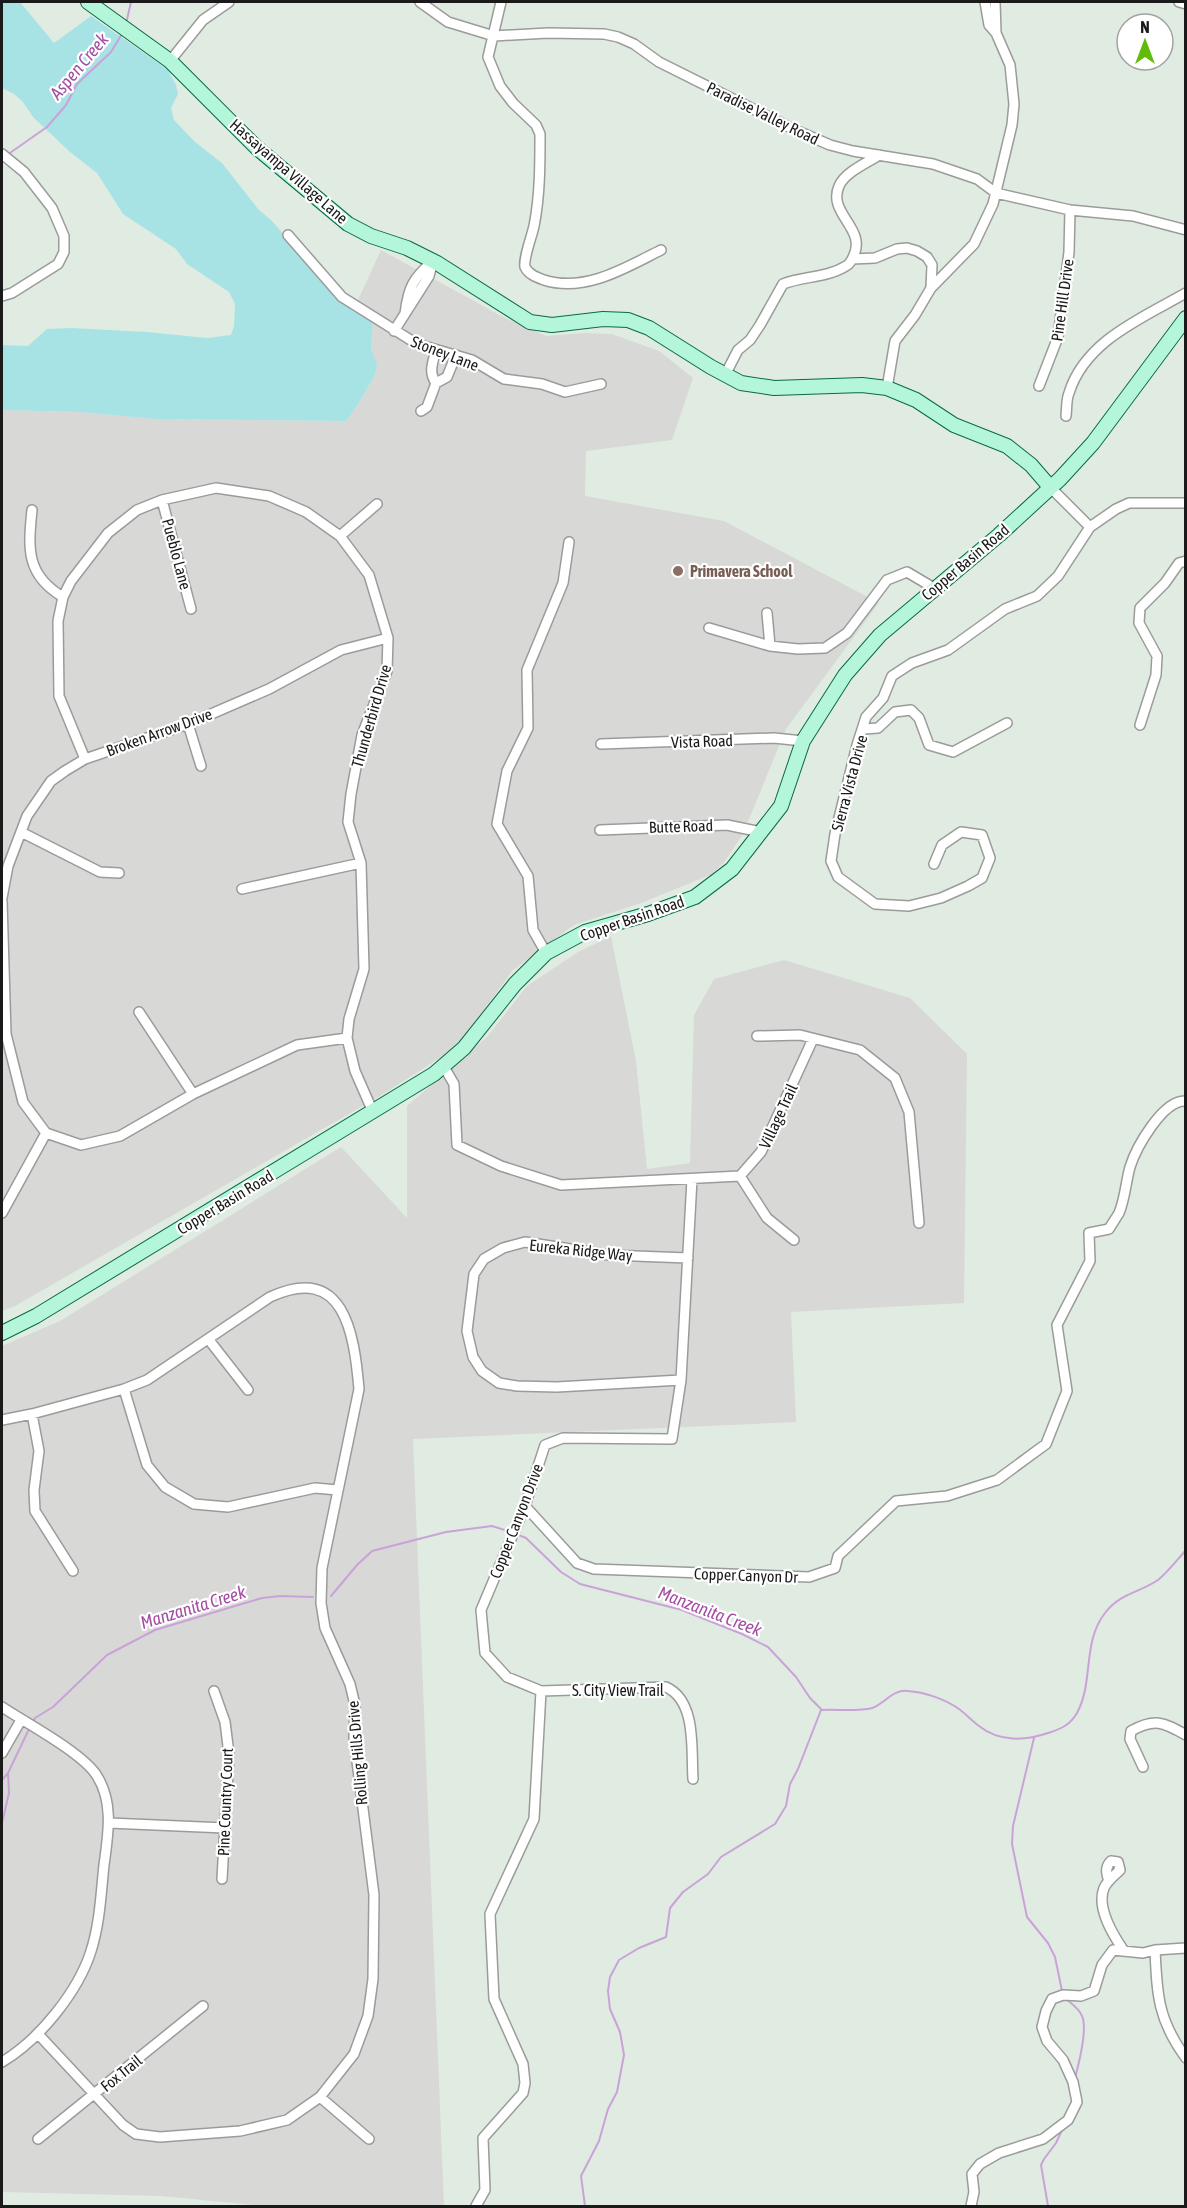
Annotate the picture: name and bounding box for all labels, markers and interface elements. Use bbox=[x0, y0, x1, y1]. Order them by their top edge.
north arrow bbox=[1115, 12, 1175, 72]
text: N bbox=[1140, 18, 1150, 36]
water label: Aspen Creek bbox=[45, 28, 113, 104]
street label: Paradise Valley Road bbox=[703, 78, 822, 149]
street label: Hassayampa Village Lane bbox=[226, 115, 352, 228]
street label: Pine Hill Drive bbox=[1047, 258, 1077, 342]
street label: Stoney Lane bbox=[408, 332, 481, 375]
street label: Pueblo Lane bbox=[159, 516, 195, 592]
street label: Copper Basin Road bbox=[917, 520, 1013, 605]
place label: Primavera School bbox=[690, 562, 793, 580]
marker: Primavera School bbox=[671, 564, 685, 578]
street label: Thunderbird Drive bbox=[348, 662, 394, 770]
street label: Broken Arrow Drive bbox=[104, 705, 214, 759]
street label: Vista Road bbox=[671, 731, 733, 751]
street label: Sierra Vista Drive bbox=[828, 733, 870, 833]
street label: Butte Road bbox=[649, 816, 713, 836]
street label: Copper Basin Road bbox=[578, 892, 687, 945]
street label: Village Trail bbox=[755, 1080, 802, 1152]
street label: Copper Basin Road bbox=[174, 1166, 277, 1239]
street label: Eureka Ridge Way bbox=[528, 1236, 634, 1265]
street label: Copper Canyon Drive bbox=[486, 1461, 547, 1581]
street label: Copper Canyon Dr bbox=[694, 1564, 799, 1587]
water label: Manzanita Creek bbox=[138, 1581, 249, 1633]
water label: Manzanita Creek bbox=[655, 1582, 766, 1641]
street label: S. City View Trail bbox=[572, 1681, 665, 1700]
street label: Rolling Hills Drive bbox=[343, 1700, 372, 1806]
street label: Pine Country Court bbox=[214, 1747, 237, 1856]
street label: Fox Trail bbox=[97, 2050, 146, 2095]

